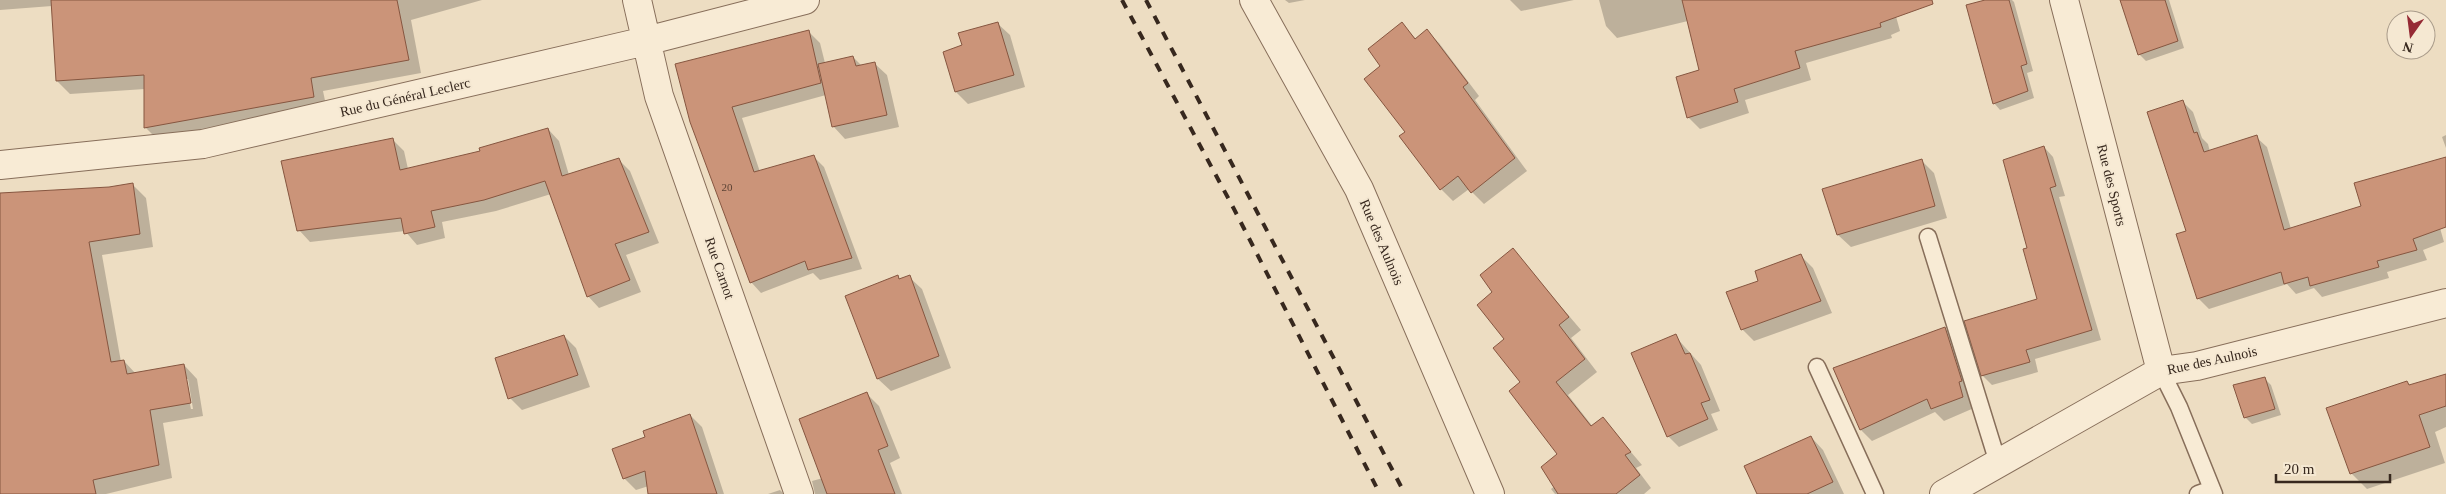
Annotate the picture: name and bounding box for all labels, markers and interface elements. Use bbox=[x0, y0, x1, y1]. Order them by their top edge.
north arrow bbox=[2386, 10, 2436, 60]
text: N bbox=[2401, 39, 2415, 56]
street label: Rue du Général Leclerc bbox=[338, 75, 472, 120]
street label: Rue des Sports bbox=[2094, 143, 2129, 228]
house number: 20 bbox=[722, 181, 733, 193]
street label: Rue des Aulnois bbox=[1357, 197, 1406, 287]
street label: Rue Carnot bbox=[702, 235, 737, 301]
street label: Rue des Aulnois bbox=[2166, 344, 2259, 377]
scale bar bbox=[2276, 452, 2390, 484]
text: 20 m bbox=[2284, 461, 2315, 477]

